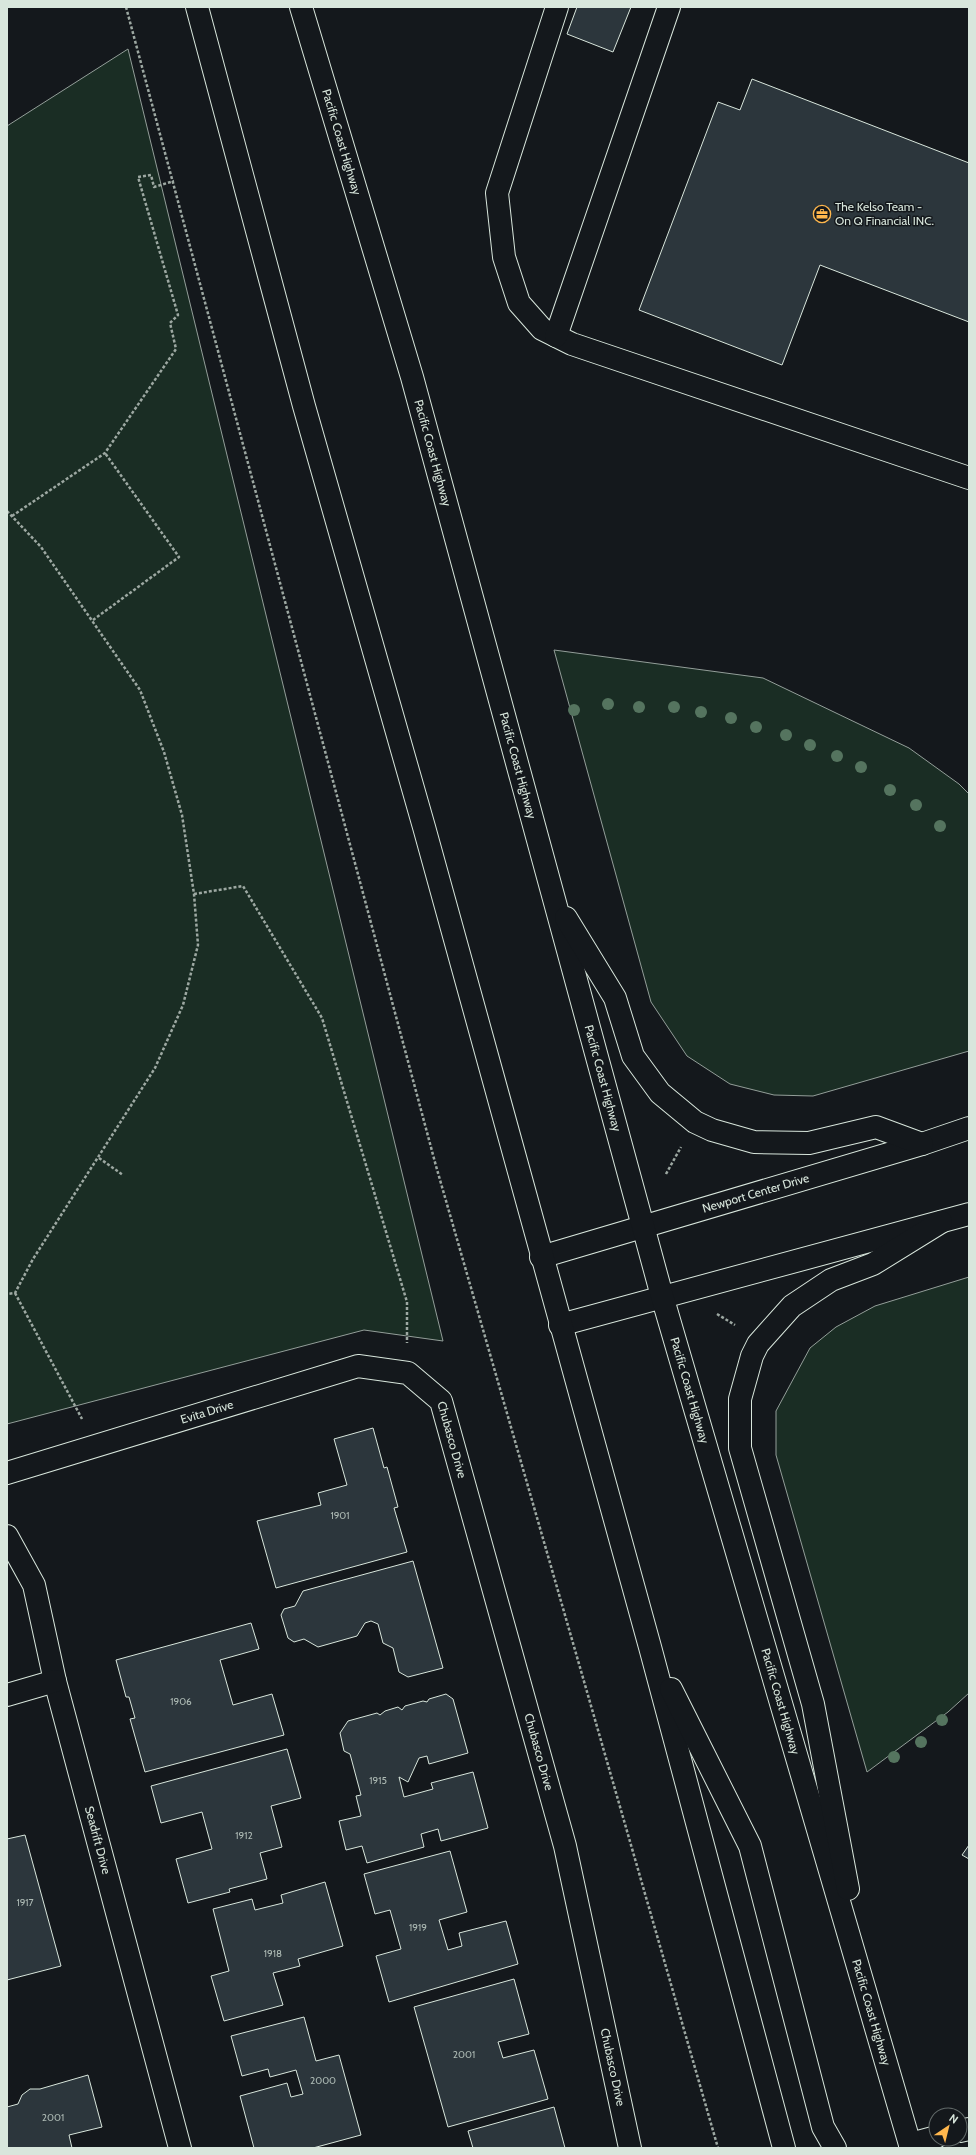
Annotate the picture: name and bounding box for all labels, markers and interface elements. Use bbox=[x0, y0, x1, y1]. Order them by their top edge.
street label: Pacific Coast Highway bbox=[319, 87, 365, 197]
place label: The Kelso Team - On Q Financial INC. bbox=[835, 199, 934, 228]
office icon: The Kelso Team - On Q Financial INC. bbox=[812, 204, 832, 224]
street label: Pacific Coast Highway bbox=[411, 398, 455, 508]
street label: Pacific Coast Highway bbox=[497, 710, 540, 821]
street label: Pacific Coast Highway bbox=[582, 1023, 625, 1133]
street label: Newport Center Drive bbox=[700, 1170, 811, 1216]
street label: Pacific Coast Highway bbox=[667, 1335, 713, 1445]
street label: Evita Drive bbox=[179, 1396, 235, 1427]
street label: Chubasco Drive bbox=[434, 1399, 470, 1480]
house number: 1901 bbox=[330, 1509, 350, 1522]
street label: Pacific Coast Highway bbox=[758, 1646, 804, 1756]
house number: 1906 bbox=[170, 1695, 192, 1708]
street label: Chubasco Drive bbox=[521, 1712, 557, 1792]
house number: 1915 bbox=[369, 1774, 387, 1787]
street label: Seadrift Drive bbox=[82, 1804, 114, 1876]
house number: 1912 bbox=[235, 1829, 253, 1842]
house number: 1917 bbox=[16, 1896, 34, 1909]
house number: 1919 bbox=[409, 1921, 427, 1934]
house number: 1918 bbox=[264, 1947, 282, 1960]
street label: Pacific Coast Highway bbox=[849, 1957, 894, 2067]
street label: Chubasco Drive bbox=[597, 2027, 629, 2107]
house number: 2001 bbox=[453, 2048, 475, 2061]
house number: 2000 bbox=[310, 2074, 336, 2087]
north arrow bbox=[928, 2107, 968, 2147]
house number: 2001 bbox=[42, 2111, 64, 2124]
text: N bbox=[947, 2111, 961, 2127]

